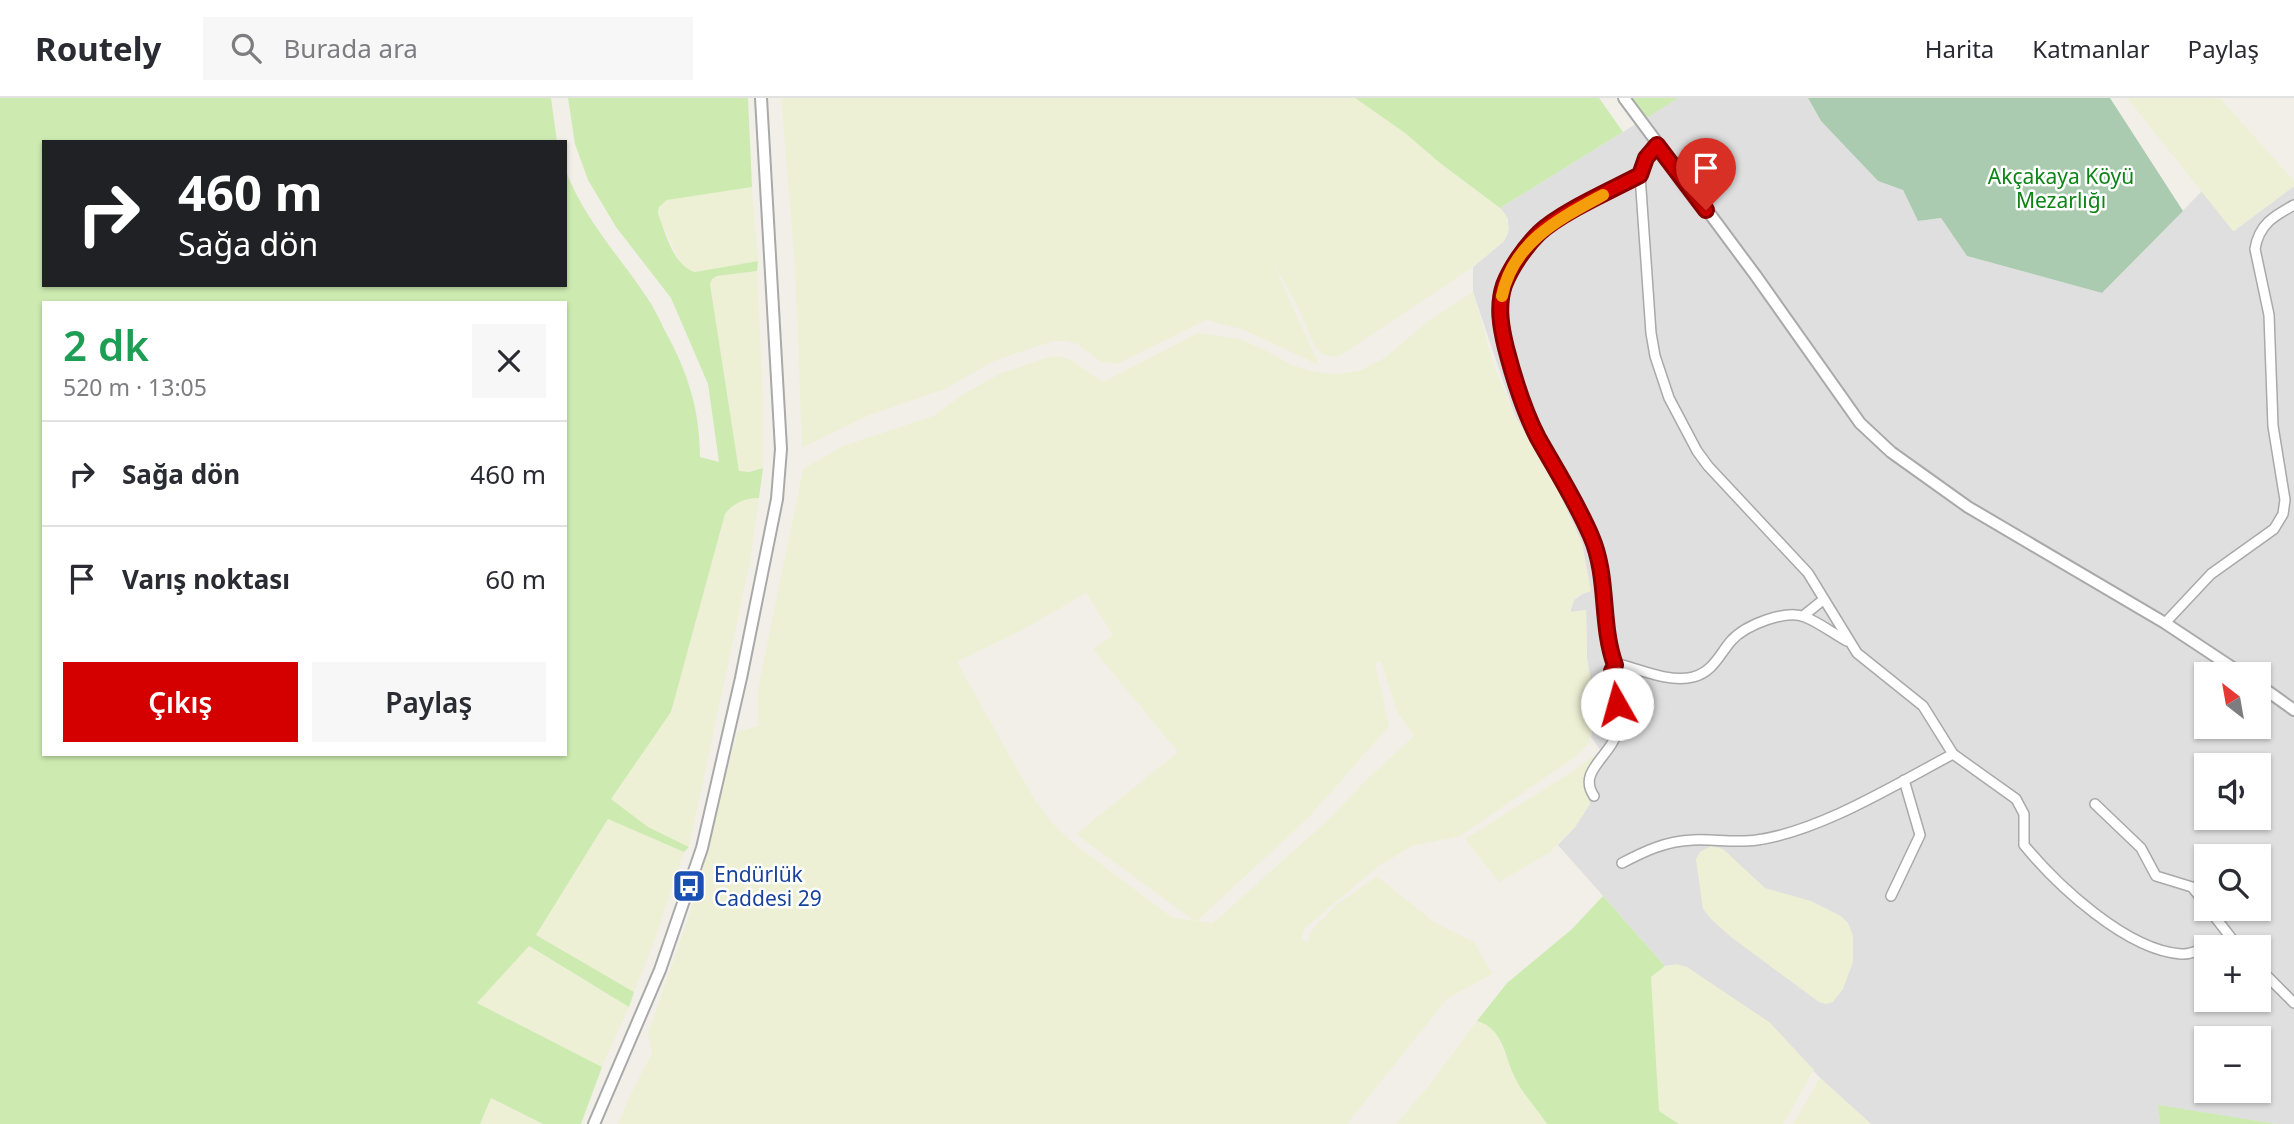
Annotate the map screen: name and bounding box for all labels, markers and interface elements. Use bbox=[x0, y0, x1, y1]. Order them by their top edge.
search box bbox=[203, 17, 693, 80]
text: Routely bbox=[35, 26, 161, 71]
icon: search bbox=[227, 29, 265, 67]
text: Burada ara bbox=[283, 30, 418, 66]
text: Harita bbox=[1925, 32, 1994, 65]
text: Katmanlar bbox=[2032, 32, 2150, 65]
text: Paylaş bbox=[2188, 32, 2259, 65]
pin bbox=[1676, 138, 1736, 210]
icon: arrive bbox=[1687, 149, 1725, 187]
text: 460 m bbox=[178, 159, 323, 225]
park label: Akçakaya Köyü Mezarlığı bbox=[1988, 162, 2134, 214]
icon: right bbox=[63, 168, 154, 259]
text: Sağa dön bbox=[178, 222, 318, 265]
text: 2 dk bbox=[63, 316, 149, 373]
button: close bbox=[472, 324, 546, 398]
text: 520 m · 13:05 bbox=[63, 371, 207, 403]
icon: right bbox=[63, 455, 101, 493]
text: Sağa dön bbox=[122, 456, 240, 492]
text: 460 m bbox=[470, 456, 546, 492]
icon: arrive bbox=[63, 560, 101, 598]
text: Varış noktası bbox=[122, 561, 290, 597]
text: 60 m bbox=[485, 561, 546, 597]
button: Çıkış bbox=[63, 662, 298, 742]
button: Paylaş bbox=[312, 662, 546, 742]
north arrow bbox=[2194, 662, 2272, 738]
map controls bbox=[2194, 662, 2271, 1103]
position arrow bbox=[1580, 667, 1654, 741]
button: sound bbox=[2194, 753, 2271, 830]
button: search bbox=[2194, 844, 2271, 921]
place label: Endürlük Caddesi 29 bbox=[714, 860, 822, 912]
bus stop icon: Endürlük Caddesi 29 bbox=[670, 867, 708, 905]
button: + bbox=[2194, 935, 2271, 1012]
button: − bbox=[2194, 1026, 2271, 1103]

